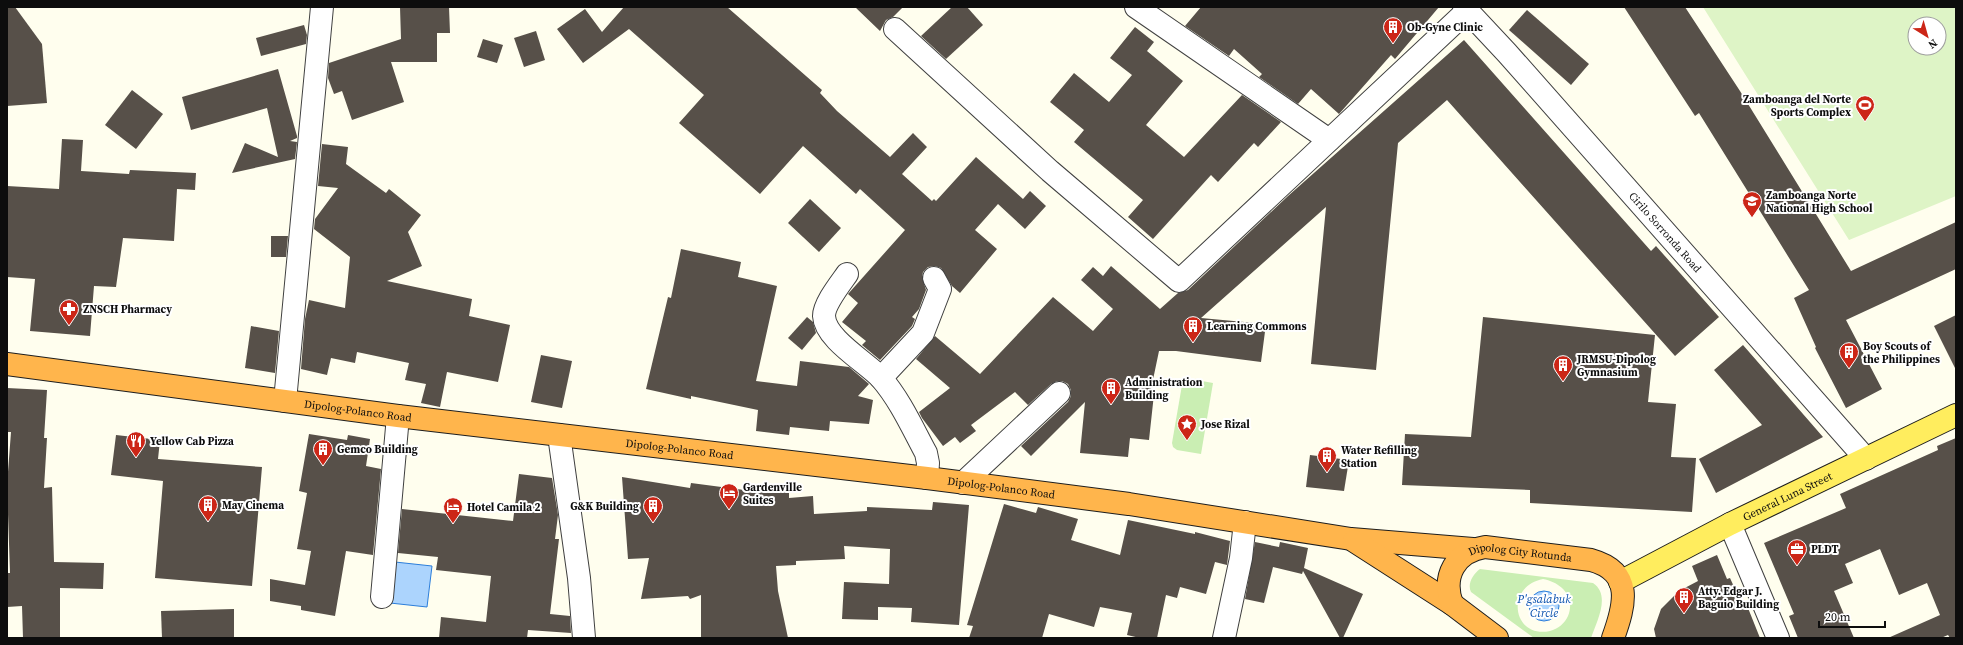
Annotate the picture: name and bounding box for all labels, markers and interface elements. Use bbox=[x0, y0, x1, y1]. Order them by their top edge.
building icon: Ob-Gyne Clinic bbox=[1382, 16, 1404, 44]
north arrow bbox=[1907, 16, 1947, 56]
place label: Ob-Gyne Clinic bbox=[1407, 20, 1483, 35]
text: N bbox=[1925, 35, 1940, 52]
place label: Zamboanga del Norte Sports Complex bbox=[1743, 92, 1851, 120]
sports icon: Zamboanga del Norte Sports Complex bbox=[1854, 94, 1876, 122]
place label: Zamboanga Norte National High School bbox=[1766, 188, 1873, 216]
street label: Cirilo Sorronda Road bbox=[1625, 189, 1705, 277]
school or university icon: Zamboanga Norte National High School bbox=[1741, 190, 1763, 218]
pharmacy icon: ZNSCH Pharmacy bbox=[58, 298, 80, 326]
place label: ZNSCH Pharmacy bbox=[83, 302, 172, 317]
building icon: Learning Commons bbox=[1182, 315, 1204, 343]
place label: Learning Commons bbox=[1207, 319, 1306, 334]
place label: Boy Scouts of the Philippines bbox=[1863, 339, 1940, 367]
building icon: Boy Scouts of the Philippines bbox=[1838, 341, 1860, 369]
place label: JRMSU-Dipolog Gymnasium bbox=[1576, 352, 1656, 380]
building icon: JRMSU-Dipolog Gymnasium bbox=[1552, 354, 1574, 382]
place label: Administration Building bbox=[1125, 375, 1203, 403]
building icon: Administration Building bbox=[1100, 377, 1122, 405]
street label: Dipolog-Polanco Road bbox=[303, 397, 413, 426]
place icon: Jose Rizal bbox=[1176, 413, 1198, 441]
place label: Jose Rizal bbox=[1200, 417, 1250, 432]
restaurant icon: Yellow Cab Pizza bbox=[125, 430, 147, 458]
place label: Yellow Cab Pizza bbox=[150, 434, 234, 449]
street label: Dipolog-Polanco Road bbox=[625, 436, 735, 463]
building icon: Gemco Building bbox=[312, 438, 334, 466]
place label: Gemco Building bbox=[337, 442, 418, 457]
place label: Water Refilling Station bbox=[1341, 443, 1417, 471]
building icon: Water Refilling Station bbox=[1316, 445, 1338, 473]
street label: General Luna Street bbox=[1740, 469, 1835, 525]
street label: Dipolog-Polanco Road bbox=[947, 474, 1057, 503]
place label: Gardenville Suites bbox=[743, 480, 802, 508]
hotel icon: Gardenville Suites bbox=[718, 482, 740, 510]
building icon: May Cinema bbox=[197, 494, 219, 522]
building icon: G&K Building bbox=[642, 495, 664, 523]
hotel icon: Hotel Camila 2 bbox=[442, 496, 464, 524]
place label: May Cinema bbox=[222, 498, 284, 513]
place label: G&K Building bbox=[570, 499, 639, 514]
place label: Hotel Camila 2 bbox=[467, 500, 540, 515]
office icon: PLDT bbox=[1786, 538, 1808, 566]
street label: Dipolog City Rotunda bbox=[1466, 540, 1573, 566]
place label: PLDT bbox=[1811, 542, 1838, 557]
place label: Atty. Edgar J. Baguio Building bbox=[1698, 584, 1779, 612]
building icon: Atty. Edgar J. Baguio Building bbox=[1673, 586, 1695, 614]
water label: P'gsalabuk Circle bbox=[1516, 591, 1571, 621]
scale bar bbox=[1819, 603, 1885, 629]
text: 20 m bbox=[1825, 609, 1851, 625]

